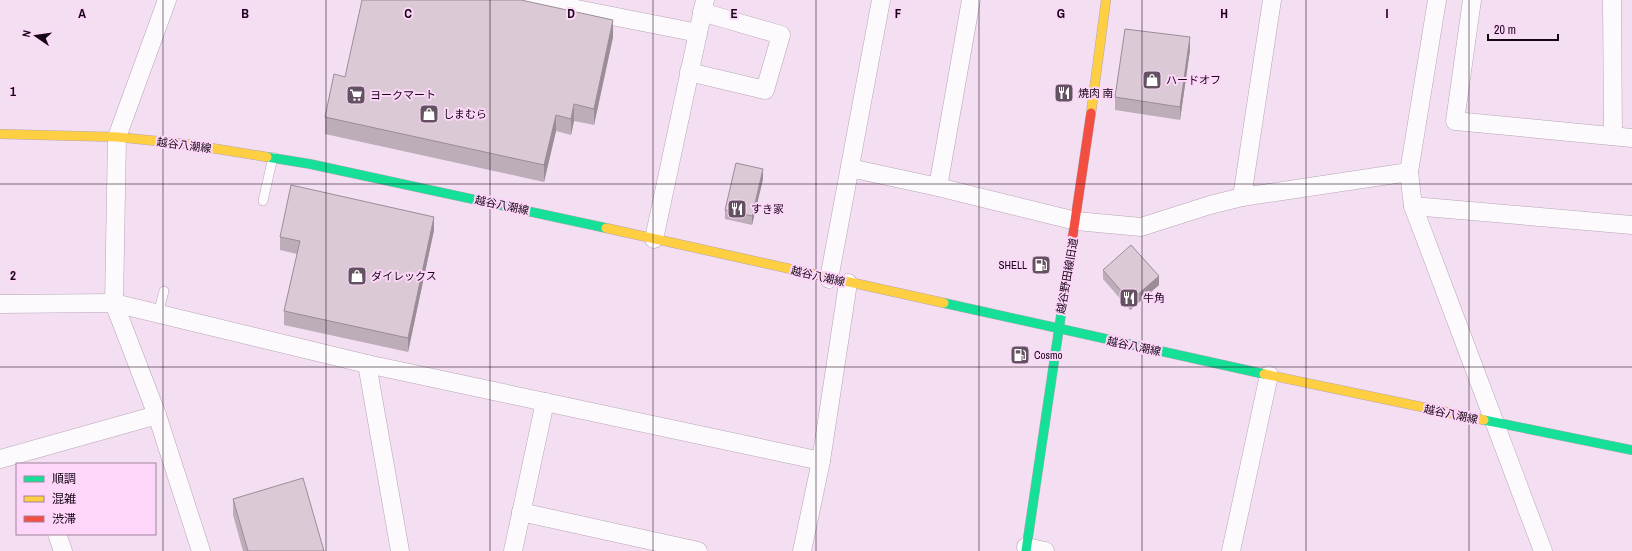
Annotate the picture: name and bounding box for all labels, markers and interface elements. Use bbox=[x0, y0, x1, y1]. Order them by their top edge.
text: A bbox=[78, 5, 86, 22]
text: B bbox=[241, 5, 249, 22]
text: C bbox=[404, 5, 412, 22]
text: D bbox=[567, 5, 575, 22]
text: E bbox=[730, 5, 738, 22]
text: F bbox=[895, 5, 902, 22]
text: G bbox=[1057, 5, 1065, 22]
text: H bbox=[1220, 5, 1228, 22]
text: I bbox=[1386, 5, 1389, 22]
north arrow bbox=[16, 16, 56, 56]
scale bar bbox=[1488, 16, 1558, 42]
text: 20 m bbox=[1494, 22, 1516, 38]
text: N bbox=[19, 29, 34, 38]
shop icon: ハードオフ bbox=[1141, 69, 1163, 91]
place label: ハードオフ bbox=[1166, 73, 1221, 87]
restaurant icon: 焼肉 南 bbox=[1053, 82, 1075, 104]
text: 1 bbox=[10, 83, 16, 100]
supermarket icon: ヨークマート bbox=[345, 84, 367, 106]
place label: 焼肉 南 bbox=[1078, 86, 1114, 100]
place label: ヨークマート bbox=[370, 88, 436, 102]
shop icon: しまむら bbox=[418, 103, 440, 125]
place label: しまむら bbox=[443, 107, 487, 121]
street label: 越谷八潮線 bbox=[156, 135, 212, 155]
street label: 越谷八潮線 bbox=[474, 192, 530, 218]
restaurant icon: すき家 bbox=[726, 198, 748, 220]
place label: すき家 bbox=[751, 202, 784, 216]
street label: 越谷野田線旧道 bbox=[1053, 237, 1081, 315]
fuel station icon: SHELL bbox=[1030, 254, 1052, 276]
place label: SHELL bbox=[998, 258, 1027, 272]
street label: 越谷八潮線 bbox=[790, 263, 846, 289]
shop icon: ダイレックス bbox=[346, 265, 368, 287]
text: 2 bbox=[10, 267, 16, 284]
place label: ダイレックス bbox=[371, 269, 437, 283]
restaurant icon: 牛角 bbox=[1118, 287, 1140, 309]
place label: 牛角 bbox=[1143, 291, 1165, 305]
street label: 越谷八潮線 bbox=[1106, 333, 1162, 359]
fuel station icon: Cosmo bbox=[1009, 344, 1031, 366]
place label: Cosmo bbox=[1034, 348, 1063, 362]
street label: 越谷八潮線 bbox=[1423, 401, 1479, 427]
legend bbox=[16, 463, 156, 535]
text: 順調 bbox=[52, 471, 76, 487]
text: 混雑 bbox=[52, 491, 76, 507]
text: 渋滞 bbox=[52, 511, 76, 527]

